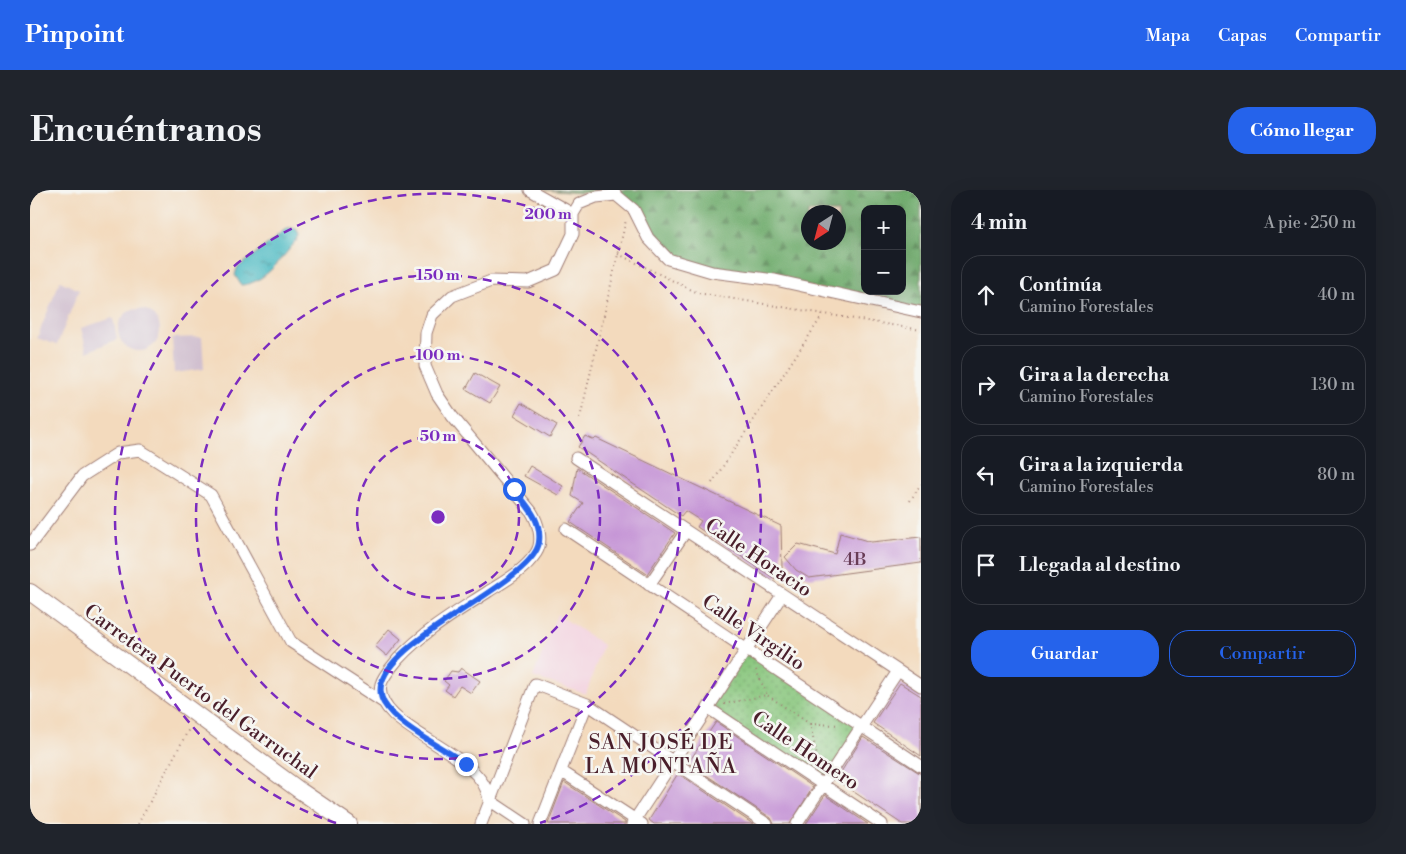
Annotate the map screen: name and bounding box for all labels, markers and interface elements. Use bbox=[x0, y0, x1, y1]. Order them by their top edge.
text: Pinpoint bbox=[25, 20, 124, 50]
text: Mapa bbox=[1146, 24, 1190, 47]
text: Capas bbox=[1218, 24, 1267, 47]
text: Compartir bbox=[1295, 24, 1381, 47]
button: Cómo llegar bbox=[1228, 107, 1376, 154]
text: Encuéntranos bbox=[30, 109, 262, 152]
text: 200 m bbox=[524, 205, 572, 224]
north arrow bbox=[801, 205, 846, 250]
map controls bbox=[861, 205, 906, 295]
button: + bbox=[861, 205, 906, 250]
text: 4 min bbox=[971, 210, 1027, 236]
text: A pie · 250 m bbox=[1264, 213, 1356, 233]
button: − bbox=[861, 250, 906, 295]
text: 150 m bbox=[416, 266, 460, 285]
text: Continúa bbox=[1019, 273, 1102, 297]
icon: ahead bbox=[972, 281, 1000, 309]
text: 40 m bbox=[1318, 285, 1355, 305]
text: Camino Forestales bbox=[1019, 297, 1153, 317]
text: 100 m bbox=[416, 346, 461, 365]
text: Gira a la derecha bbox=[1019, 363, 1169, 387]
icon: right bbox=[972, 371, 1000, 399]
text: 130 m bbox=[1311, 375, 1355, 395]
text: Camino Forestales bbox=[1019, 387, 1153, 407]
text: 50 m bbox=[420, 427, 456, 446]
text: Gira a la izquierda bbox=[1019, 453, 1183, 477]
icon: left bbox=[972, 461, 1000, 489]
text: 80 m bbox=[1317, 465, 1355, 485]
text: Camino Forestales bbox=[1019, 477, 1153, 497]
route start bbox=[503, 478, 526, 501]
centre of rings bbox=[429, 508, 447, 526]
street label: Calle Horacio bbox=[700, 513, 816, 603]
house number: 4B bbox=[843, 548, 867, 571]
icon: arrive bbox=[972, 551, 1000, 579]
text: Llegada al destino bbox=[1019, 553, 1181, 577]
street label: Calle Virgilio bbox=[697, 590, 809, 677]
street label: Carretera Puerto del Garruchal bbox=[79, 599, 322, 785]
button: Guardar bbox=[971, 630, 1159, 677]
button: Compartir bbox=[1169, 630, 1356, 677]
street label: Calle Homero bbox=[747, 706, 864, 796]
district label: SAN JOSÉ DE LA MONTAÑA bbox=[585, 728, 737, 780]
route end bbox=[455, 753, 478, 776]

